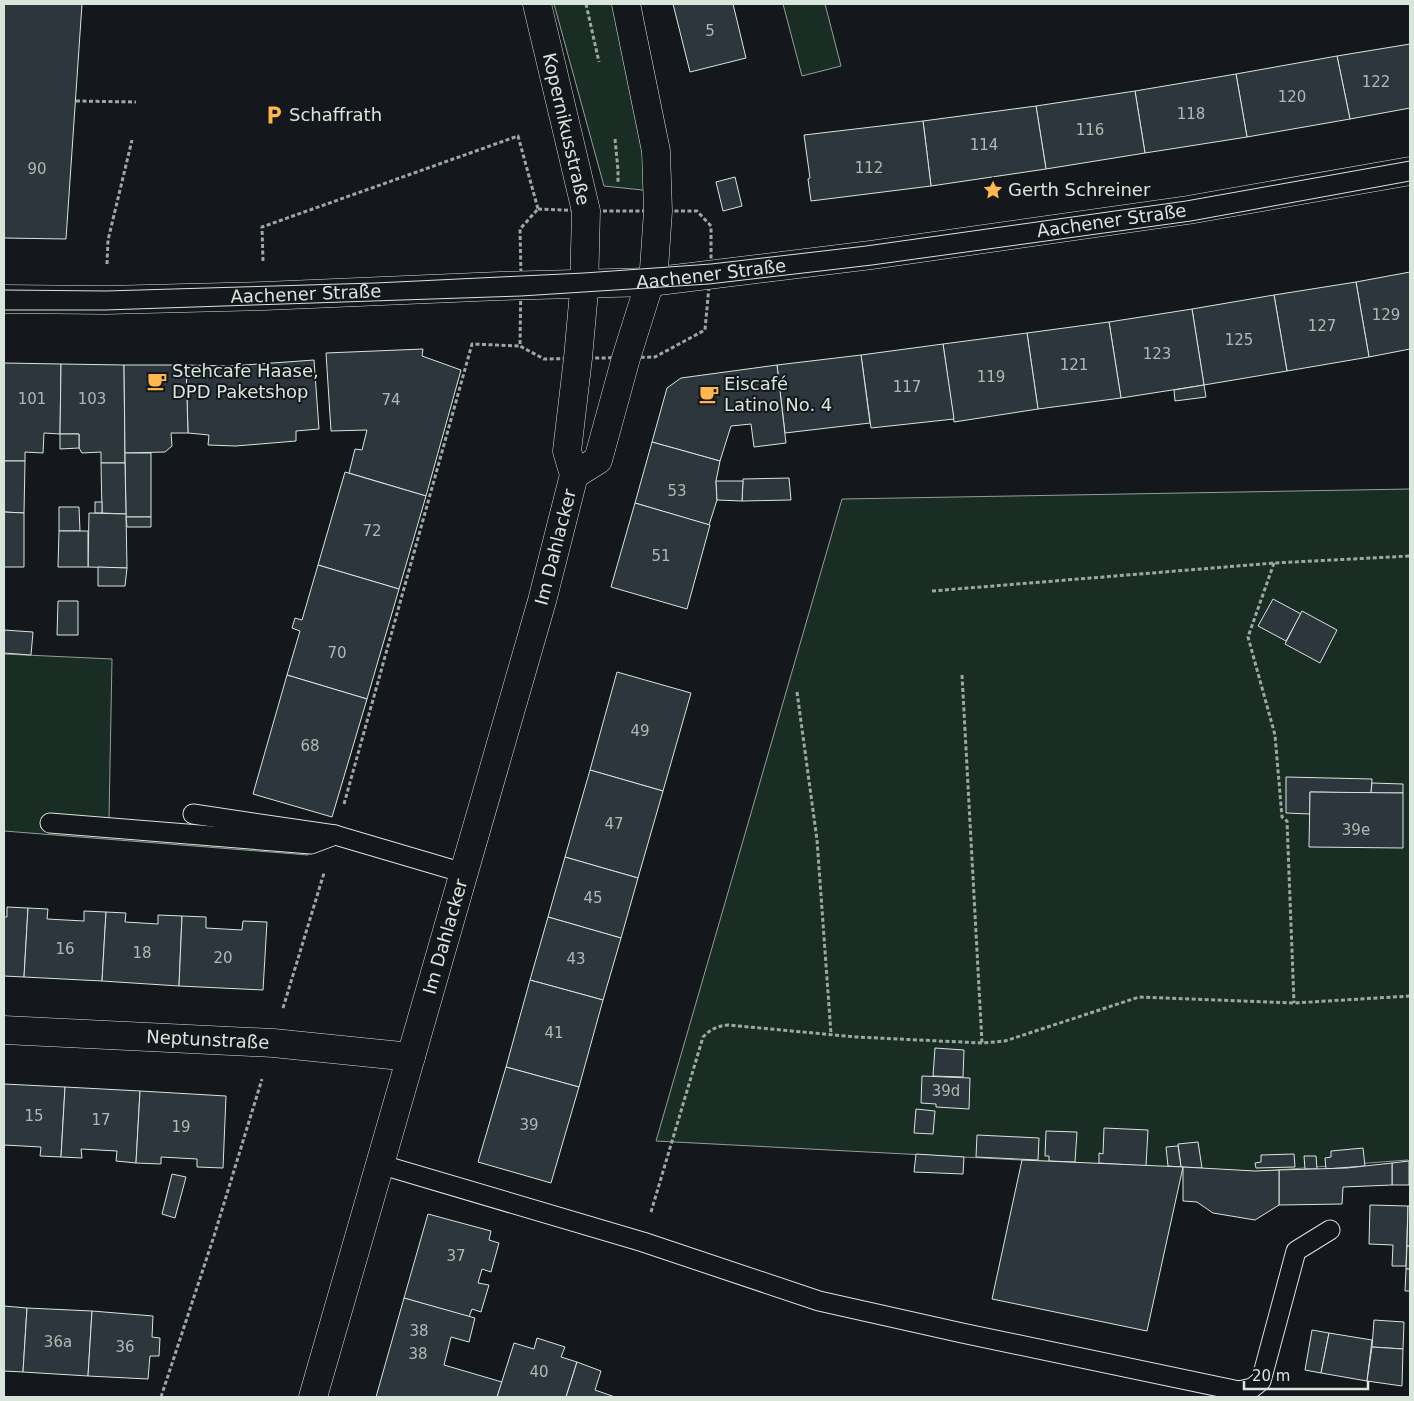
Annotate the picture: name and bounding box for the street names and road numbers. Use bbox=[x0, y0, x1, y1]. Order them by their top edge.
street label: Kopernikusstraße bbox=[539, 51, 594, 207]
street label: Aachener Straße bbox=[1035, 199, 1188, 241]
street label: Aachener Straße bbox=[636, 254, 787, 292]
street label: Aachener Straße bbox=[230, 280, 382, 307]
street label: Im Dahlacker bbox=[530, 486, 580, 607]
street label: Im Dahlacker bbox=[418, 876, 472, 997]
street label: Neptunstraße bbox=[146, 1026, 270, 1053]

